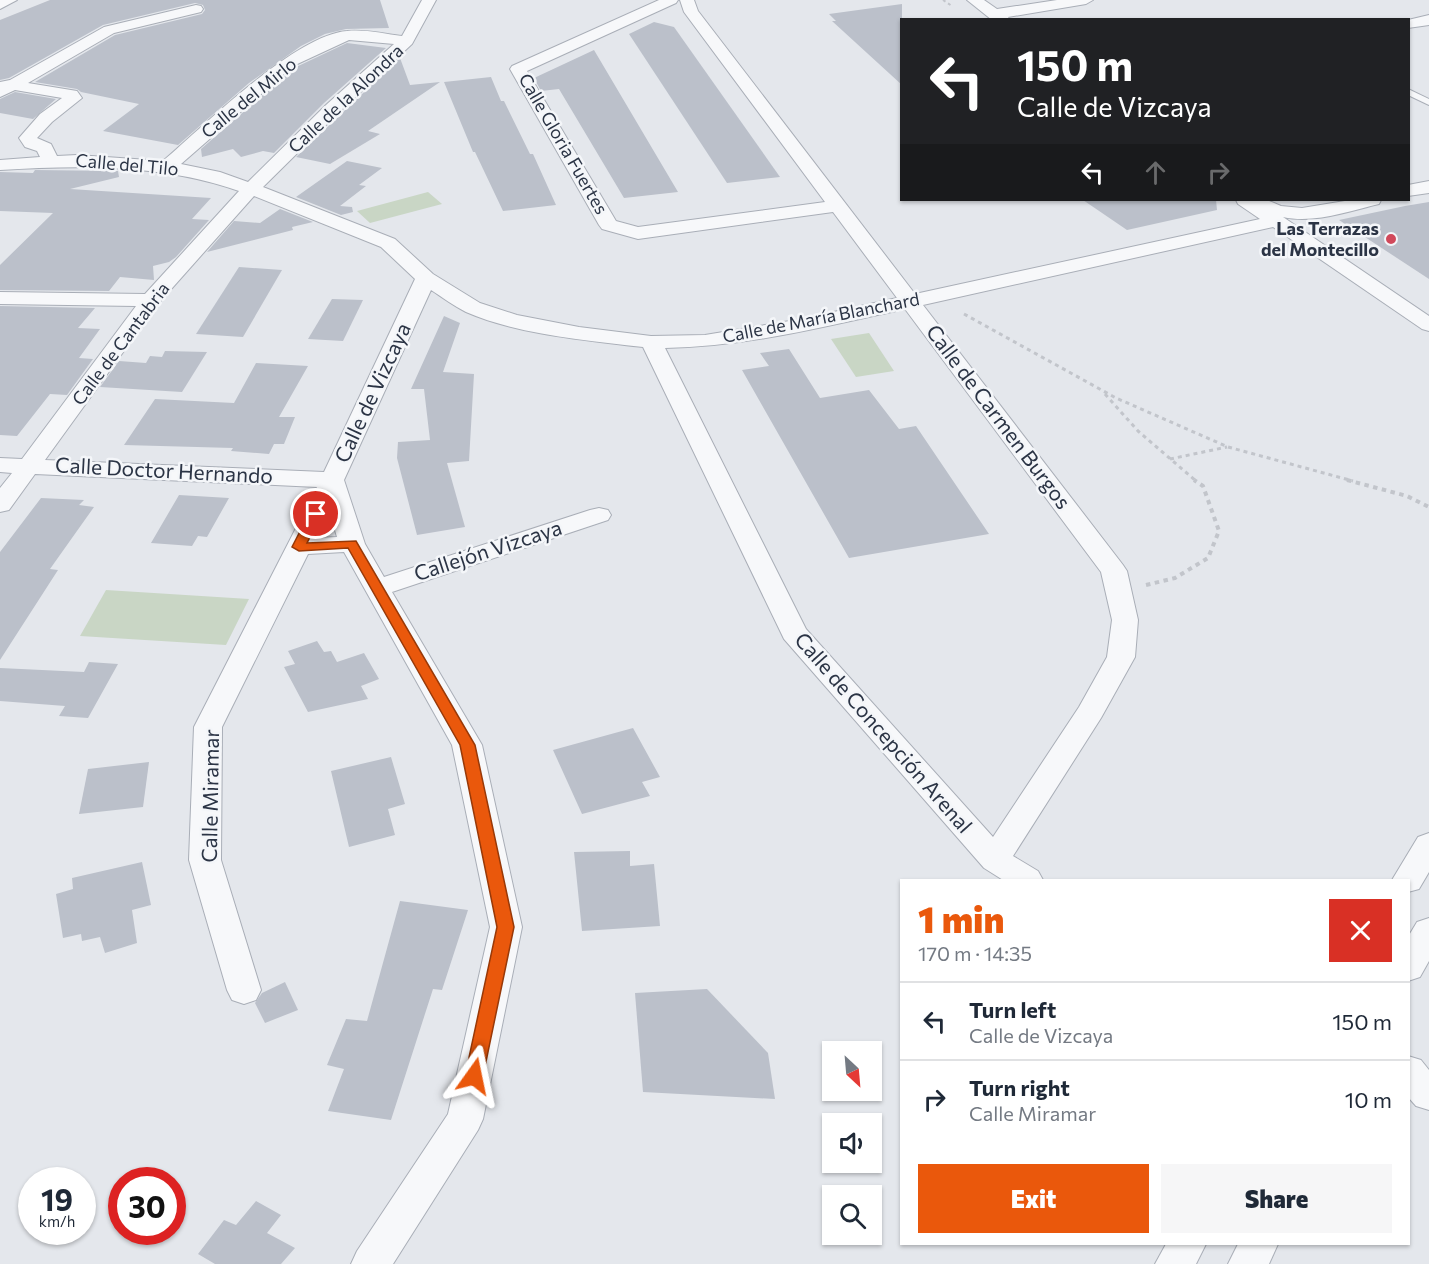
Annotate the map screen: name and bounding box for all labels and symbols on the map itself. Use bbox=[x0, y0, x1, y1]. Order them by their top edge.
street label: Calle de la Alondra bbox=[283, 39, 407, 157]
street label: Calle del Mirlo bbox=[196, 52, 300, 142]
street label: Calle Gloria Fuertes bbox=[515, 69, 613, 218]
street label: Calle del Tilo bbox=[75, 149, 179, 179]
place label: Las Terrazas del Montecillo bbox=[1261, 217, 1379, 260]
marker: Las Terrazas del Montecillo bbox=[1384, 232, 1398, 246]
street label: Calle de Cantabria bbox=[67, 278, 173, 409]
street label: Calle de María Blanchard bbox=[720, 287, 921, 347]
street label: Calle de Vizcaya bbox=[328, 318, 415, 466]
street label: Calle de Carmen Burgos bbox=[922, 319, 1077, 513]
street label: Calle Doctor Hernando bbox=[55, 451, 274, 488]
pin bbox=[290, 488, 341, 539]
street label: Callejón Vizcaya bbox=[410, 514, 565, 585]
street label: Calle de Concepción Arenal bbox=[790, 627, 978, 837]
street label: Calle Miramar bbox=[196, 729, 223, 863]
north arrow bbox=[822, 1041, 882, 1101]
position arrow bbox=[442, 1044, 506, 1108]
speed limit sign: 30 bbox=[108, 1167, 186, 1245]

